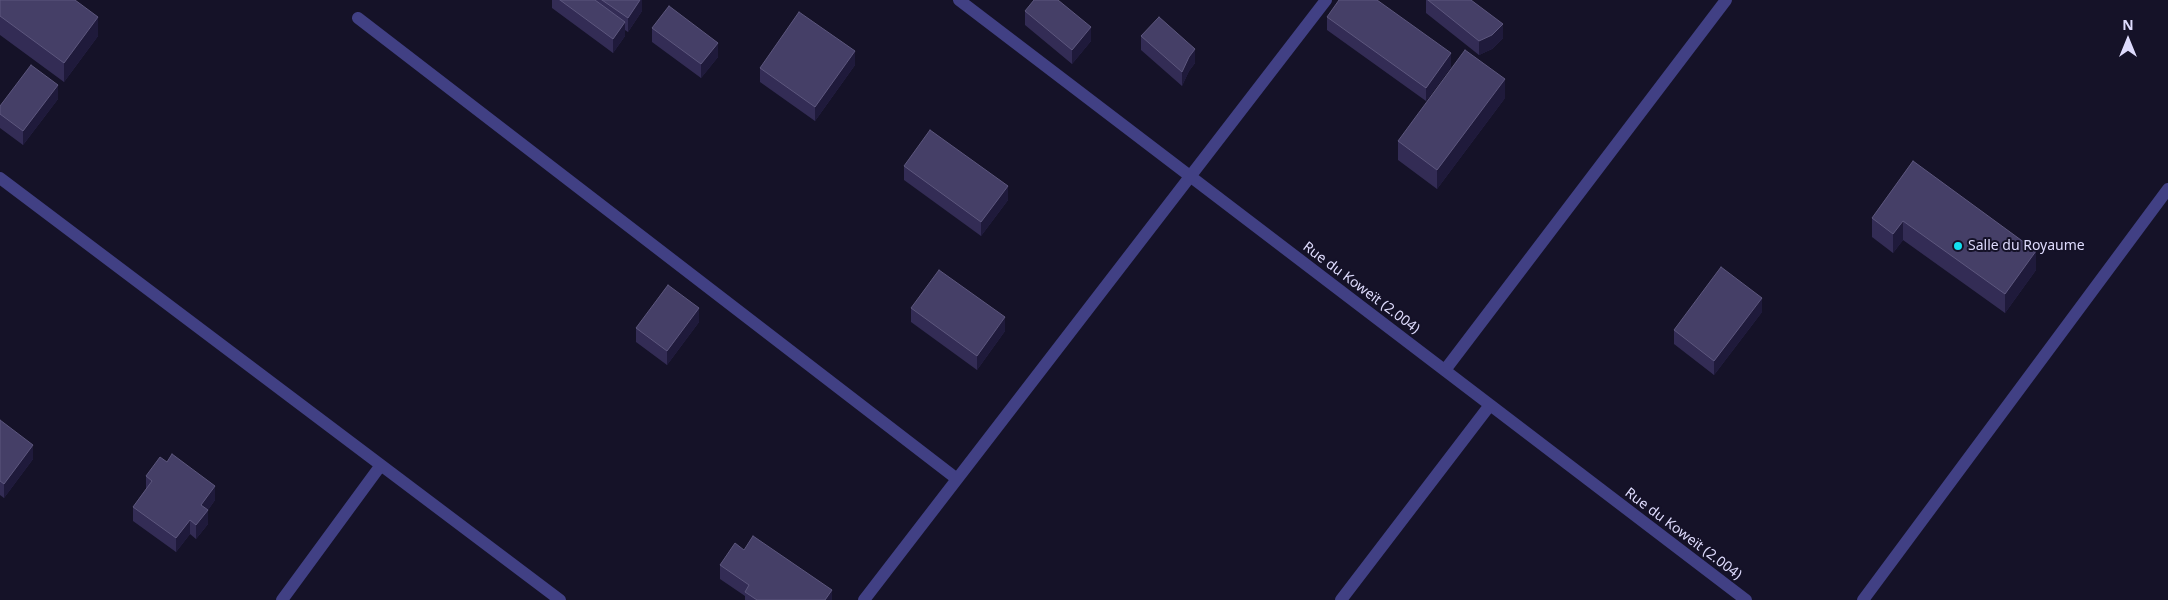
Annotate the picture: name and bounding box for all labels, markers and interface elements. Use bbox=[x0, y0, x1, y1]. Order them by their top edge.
north arrow bbox=[2103, 15, 2153, 65]
text: N bbox=[2122, 15, 2134, 34]
place label: Salle du Royaume bbox=[1968, 238, 2085, 254]
street label: Rue du Koweït (2.004) bbox=[1299, 239, 1423, 337]
marker: Salle du Royaume bbox=[1952, 240, 1964, 252]
street label: Rue du Koweït (2.004) bbox=[1621, 485, 1745, 583]

